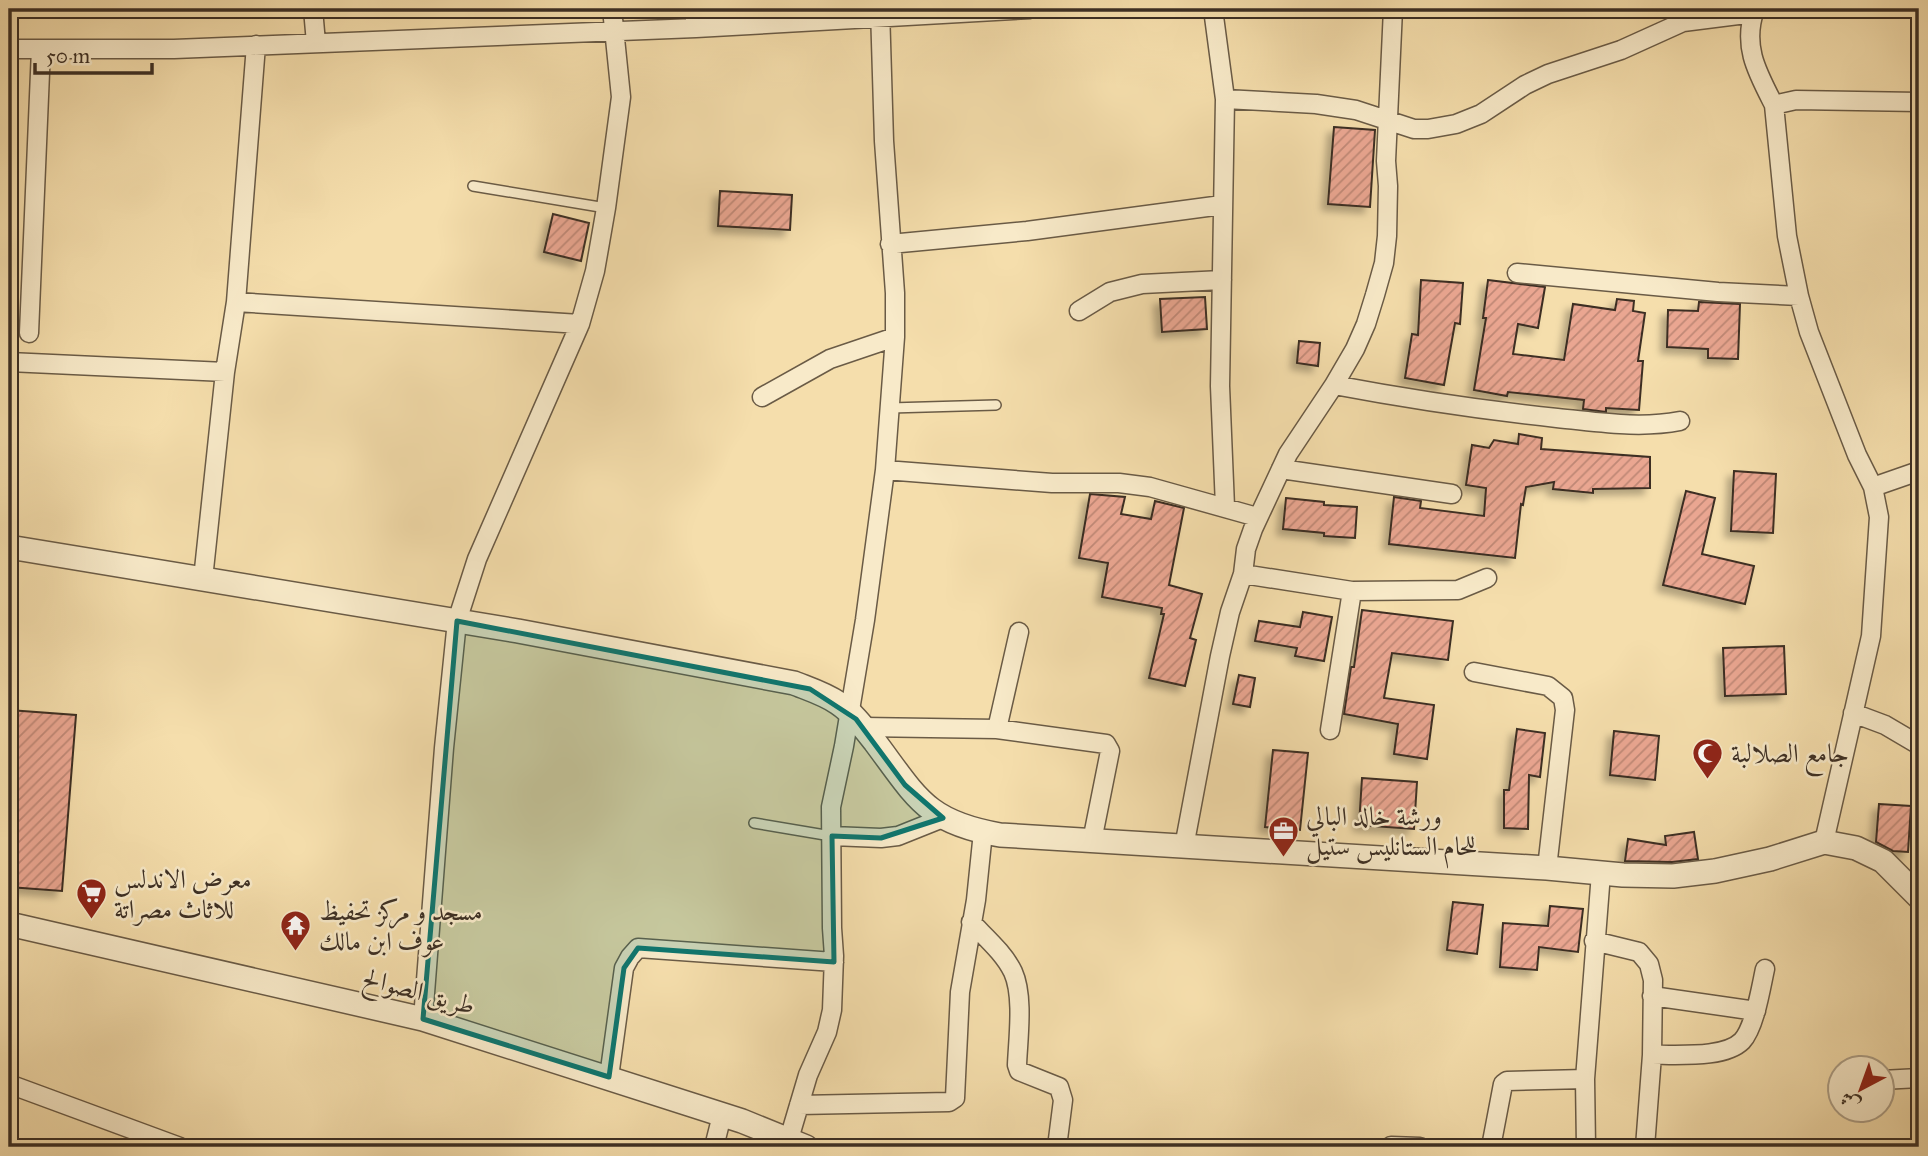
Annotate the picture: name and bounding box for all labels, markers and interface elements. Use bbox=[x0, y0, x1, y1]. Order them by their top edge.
scale bar bbox=[35, 32, 152, 76]
text: 50 m bbox=[46, 43, 91, 69]
mosque icon: جامع الصلالبة bbox=[1691, 736, 1725, 780]
place label: جامع الصلالبة bbox=[1731, 737, 1849, 777]
place label: ورشة خالد البالي للحام الستانليس ستيل bbox=[1306, 800, 1477, 869]
office icon: ورشة خالد البالي للحام الستانليس ستيل bbox=[1266, 814, 1300, 858]
place label: معرض الاندلس للاثاث مصراتة bbox=[114, 863, 252, 926]
supermarket icon: معرض الاندلس للاثاث مصراتة bbox=[74, 877, 108, 921]
place label: مسجد و مركز تحفيظ عوف ابن مالك bbox=[319, 895, 483, 958]
temple icon: مسجد و مركز تحفيظ عوف ابن مالك bbox=[279, 909, 313, 953]
street label: طريق الصوالح bbox=[358, 961, 479, 1027]
north arrow bbox=[1826, 1054, 1896, 1124]
text: ش bbox=[1836, 1087, 1865, 1116]

